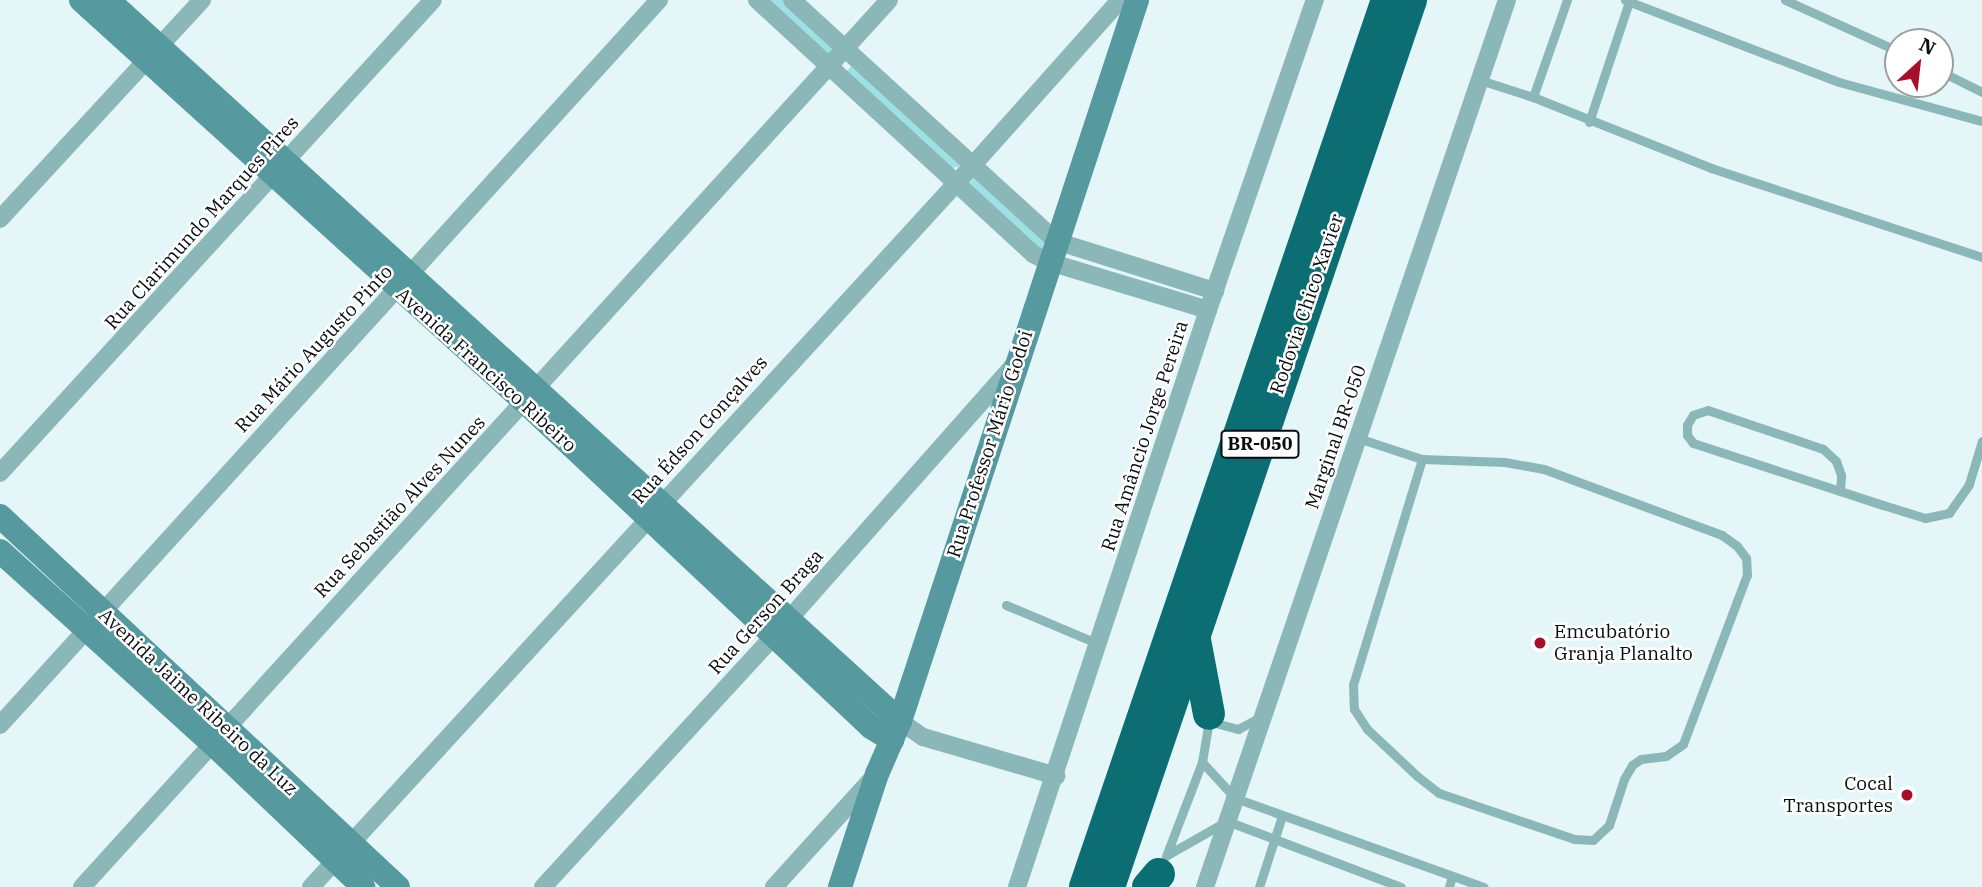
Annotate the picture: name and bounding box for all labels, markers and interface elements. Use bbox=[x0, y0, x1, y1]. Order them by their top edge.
north arrow bbox=[1884, 28, 1954, 98]
text: N bbox=[1915, 32, 1940, 60]
street label: Rua Clarimundo Marques Pires bbox=[100, 112, 304, 334]
street label: Rodovia Chico Xavier bbox=[1266, 211, 1348, 397]
street label: Rua Mário Augusto Pinto bbox=[230, 261, 398, 437]
street label: Avenida Francisco Ribeiro bbox=[391, 283, 581, 457]
street label: Rua Amâncio Jorge Pereira bbox=[1097, 318, 1193, 554]
street label: Rua Professor Mário Godoi bbox=[942, 327, 1038, 561]
street label: Rua Édson Gonçalves bbox=[628, 351, 772, 509]
street label: Marginal BR-050 bbox=[1301, 362, 1371, 512]
street label: Rua Sebastião Alves Nunes bbox=[310, 411, 490, 603]
road number: BR-050 bbox=[1220, 430, 1300, 458]
street label: Rua Gerson Braga bbox=[704, 545, 828, 679]
street label: Avenida Jaime Ribeiro da Luz bbox=[94, 604, 302, 800]
place label: Emcubatório Granja Planalto bbox=[1554, 621, 1693, 665]
marker: Emcubatório Granja Planalto bbox=[1532, 635, 1548, 651]
place label: Cocal Transportes bbox=[1783, 773, 1893, 817]
marker: Cocal Transportes bbox=[1899, 787, 1915, 803]

